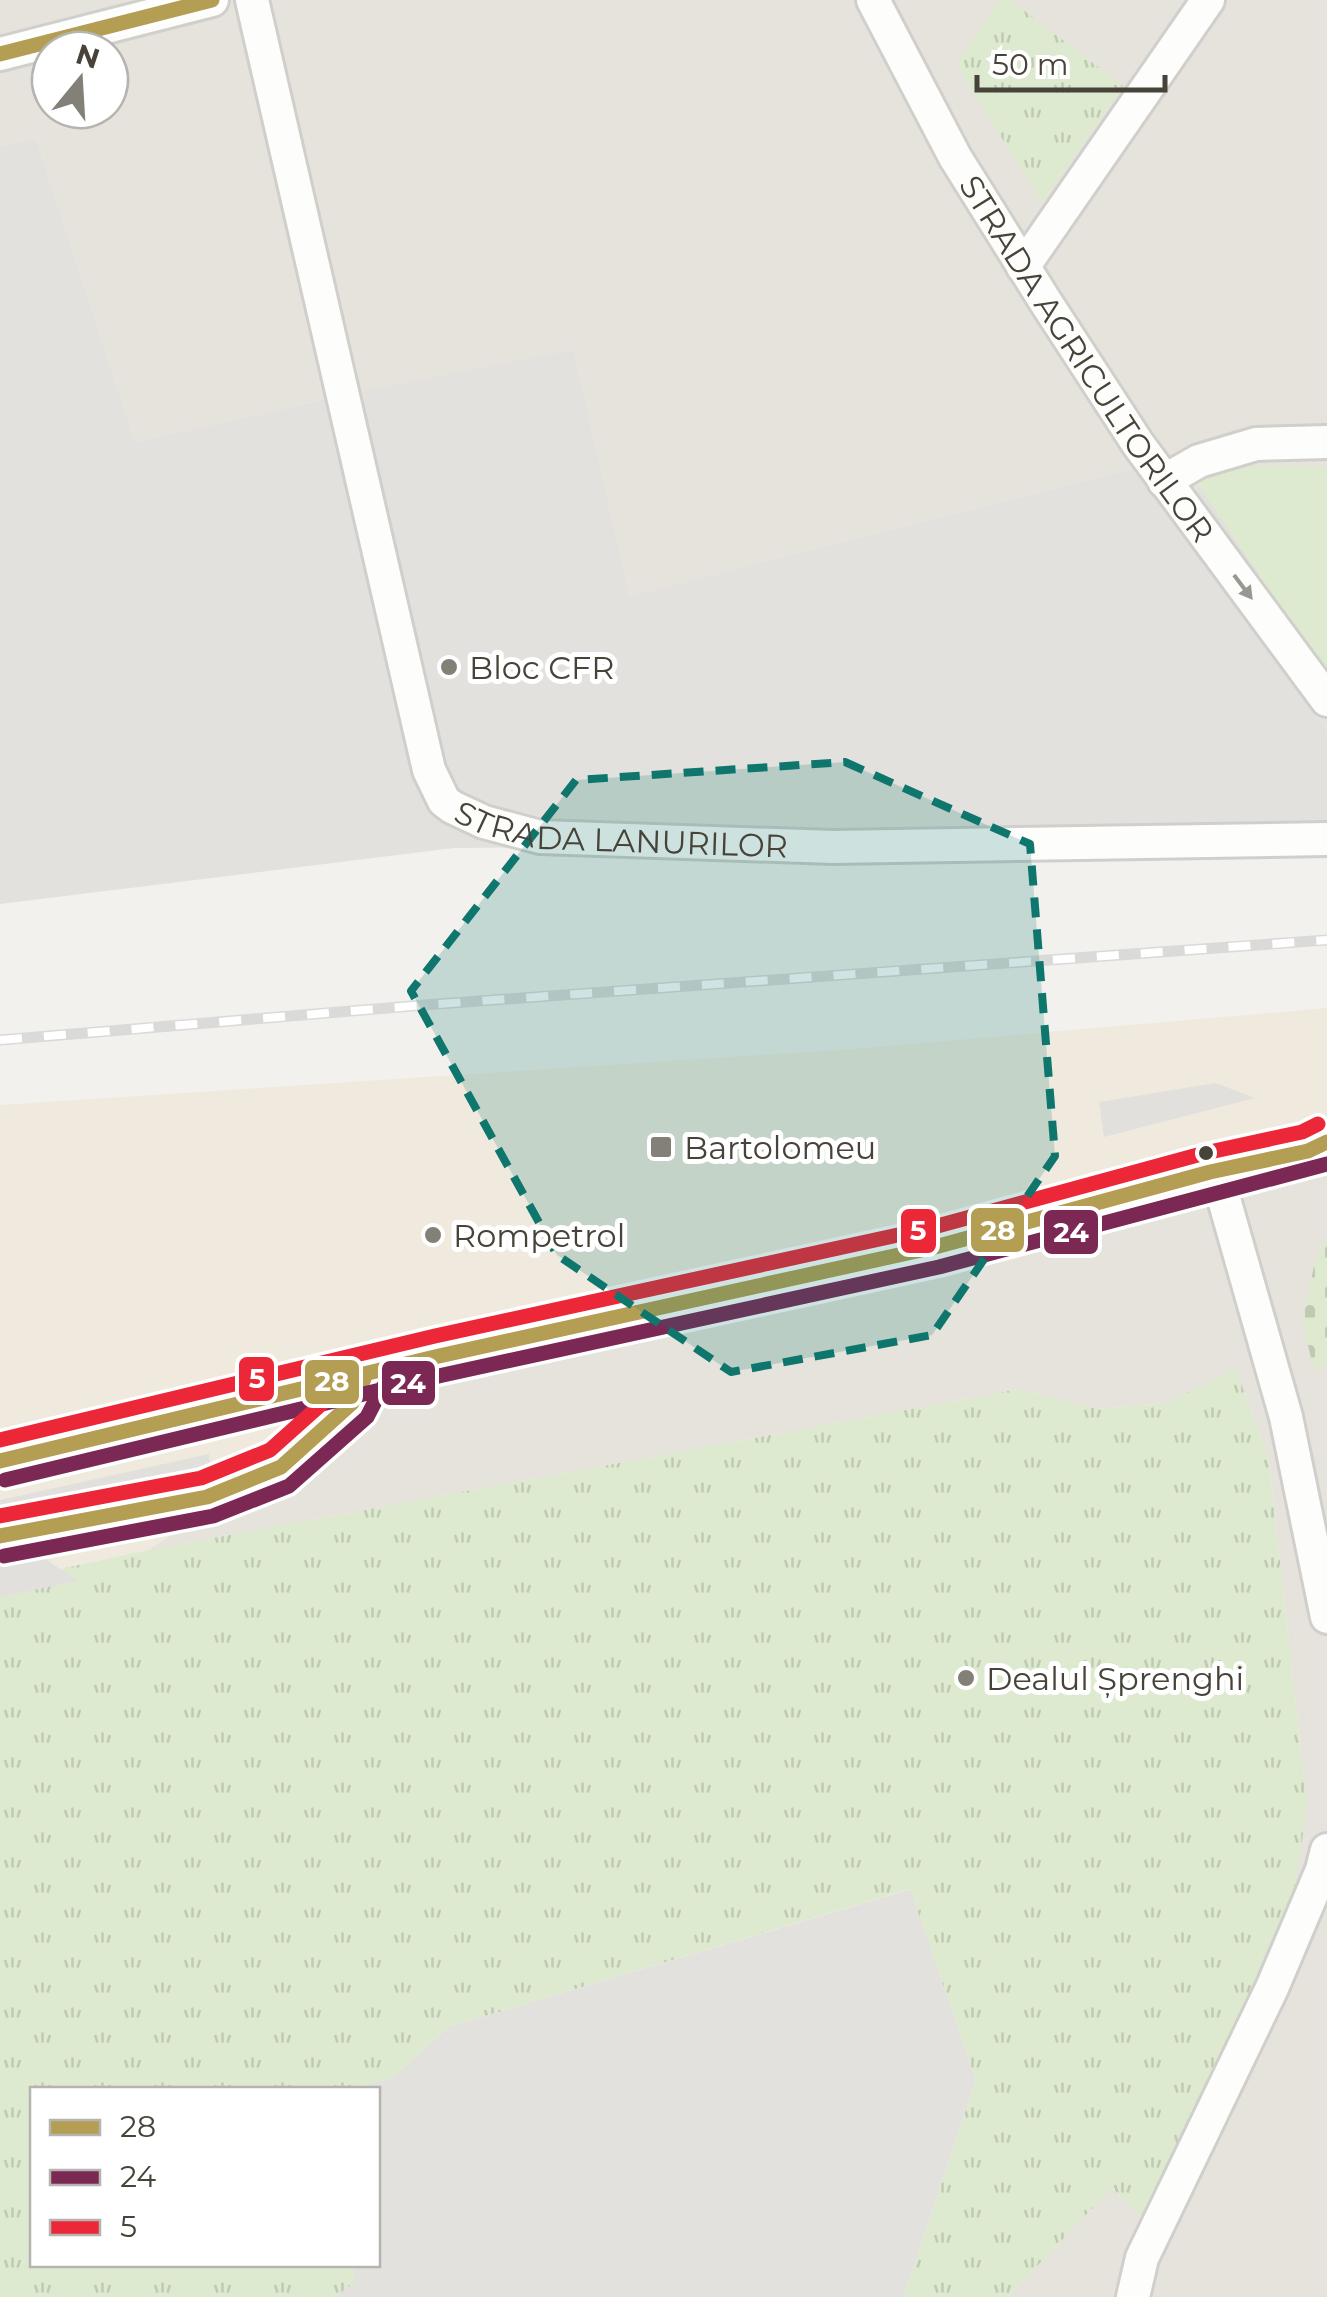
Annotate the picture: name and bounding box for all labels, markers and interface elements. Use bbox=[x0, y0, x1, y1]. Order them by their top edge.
north arrow bbox=[30, 30, 130, 130]
scale bar bbox=[977, 30, 1164, 92]
text: N bbox=[72, 37, 104, 76]
text: 50 m bbox=[992, 46, 1069, 83]
street label: STRADA AGRICULTORILOR bbox=[952, 168, 1223, 549]
one-way arrow bbox=[1233, 574, 1253, 600]
place label: Bloc CFR bbox=[469, 648, 614, 687]
marker: Bloc CFR bbox=[438, 656, 460, 678]
street label: STRADA LANURILOR bbox=[449, 792, 789, 865]
place label: Bartolomeu bbox=[684, 1128, 876, 1167]
marker: Bartolomeu bbox=[648, 1134, 674, 1160]
unlabelled marker bbox=[1196, 1143, 1216, 1163]
line badge: 28 bbox=[969, 1206, 1026, 1254]
line badge: 5 bbox=[899, 1207, 938, 1255]
line badge: 24 bbox=[1042, 1208, 1100, 1256]
text: 5 bbox=[910, 1213, 926, 1247]
text: 28 bbox=[980, 1213, 1016, 1247]
text: 24 bbox=[1053, 1215, 1089, 1249]
place label: Rompetrol bbox=[453, 1216, 625, 1255]
marker: Rompetrol bbox=[422, 1224, 444, 1246]
line badge: 5 bbox=[237, 1355, 276, 1403]
line badge: 28 bbox=[303, 1358, 361, 1406]
line badge: 24 bbox=[380, 1359, 437, 1407]
text: 5 bbox=[249, 1361, 265, 1395]
text: 28 bbox=[314, 1364, 350, 1398]
text: 24 bbox=[390, 1366, 426, 1400]
place label: Dealul Șprenghi bbox=[986, 1659, 1244, 1698]
marker: Dealul Șprenghi bbox=[955, 1667, 977, 1689]
legend bbox=[30, 2087, 380, 2267]
text: 28 bbox=[120, 2108, 156, 2145]
text: 24 bbox=[120, 2158, 156, 2195]
text: 5 bbox=[120, 2208, 137, 2245]

